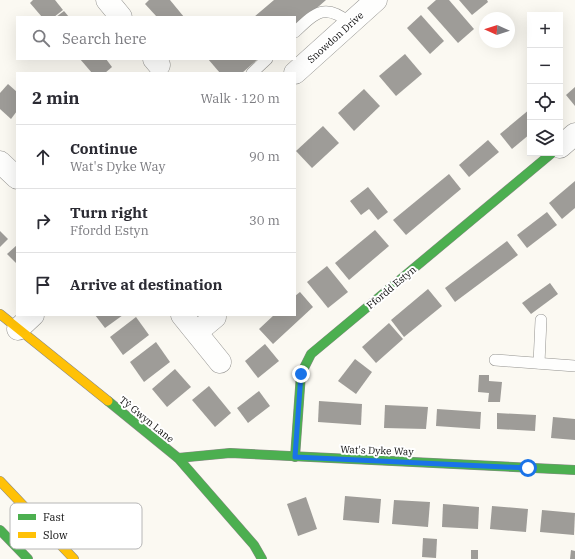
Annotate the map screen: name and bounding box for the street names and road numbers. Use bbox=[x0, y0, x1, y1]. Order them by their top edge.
street label: Snowdon Drive bbox=[305, 9, 366, 66]
street label: Ffordd Estyn bbox=[364, 263, 419, 312]
street label: Tŷ Gwyn Lane bbox=[117, 393, 177, 445]
street label: Wat's Dyke Way bbox=[340, 443, 415, 458]

